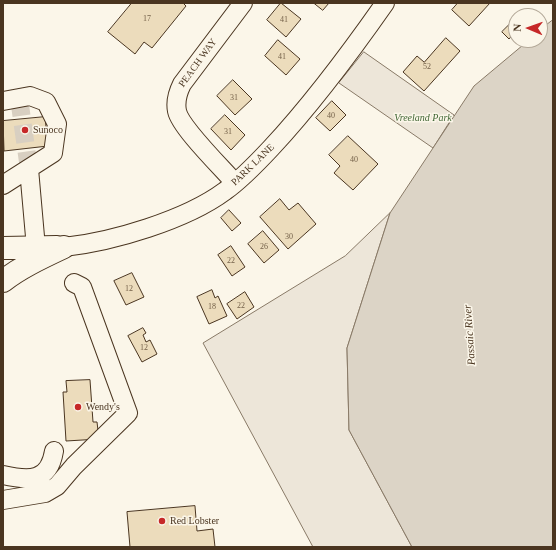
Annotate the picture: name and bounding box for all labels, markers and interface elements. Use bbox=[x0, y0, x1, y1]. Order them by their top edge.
north arrow bbox=[508, 8, 548, 48]
house number: 17 bbox=[143, 14, 151, 24]
house number: 41 bbox=[280, 15, 288, 25]
text: N bbox=[511, 23, 523, 32]
street label: PEACH WAY bbox=[176, 36, 220, 90]
house number: 41 bbox=[278, 52, 286, 62]
house number: 52 bbox=[423, 62, 431, 72]
house number: 31 bbox=[230, 93, 238, 103]
house number: 40 bbox=[327, 111, 335, 121]
park label: Vreeland Park bbox=[394, 112, 452, 124]
place label: Sunoco bbox=[33, 124, 63, 136]
marker: Sunoco bbox=[20, 125, 30, 135]
house number: 31 bbox=[224, 127, 232, 137]
street label: PARK LANE bbox=[229, 142, 277, 188]
house number: 40 bbox=[350, 155, 358, 165]
house number: 30 bbox=[285, 232, 293, 242]
house number: 26 bbox=[260, 242, 268, 252]
house number: 22 bbox=[227, 256, 235, 266]
house number: 12 bbox=[125, 284, 133, 294]
house number: 22 bbox=[237, 301, 245, 311]
house number: 18 bbox=[208, 302, 216, 312]
water label: Passaic River bbox=[461, 304, 479, 366]
house number: 12 bbox=[140, 343, 148, 353]
place label: Wendy's bbox=[86, 401, 120, 413]
marker: Wendy's bbox=[73, 402, 83, 412]
place label: Red Lobster bbox=[170, 515, 219, 527]
marker: Red Lobster bbox=[157, 516, 167, 526]

